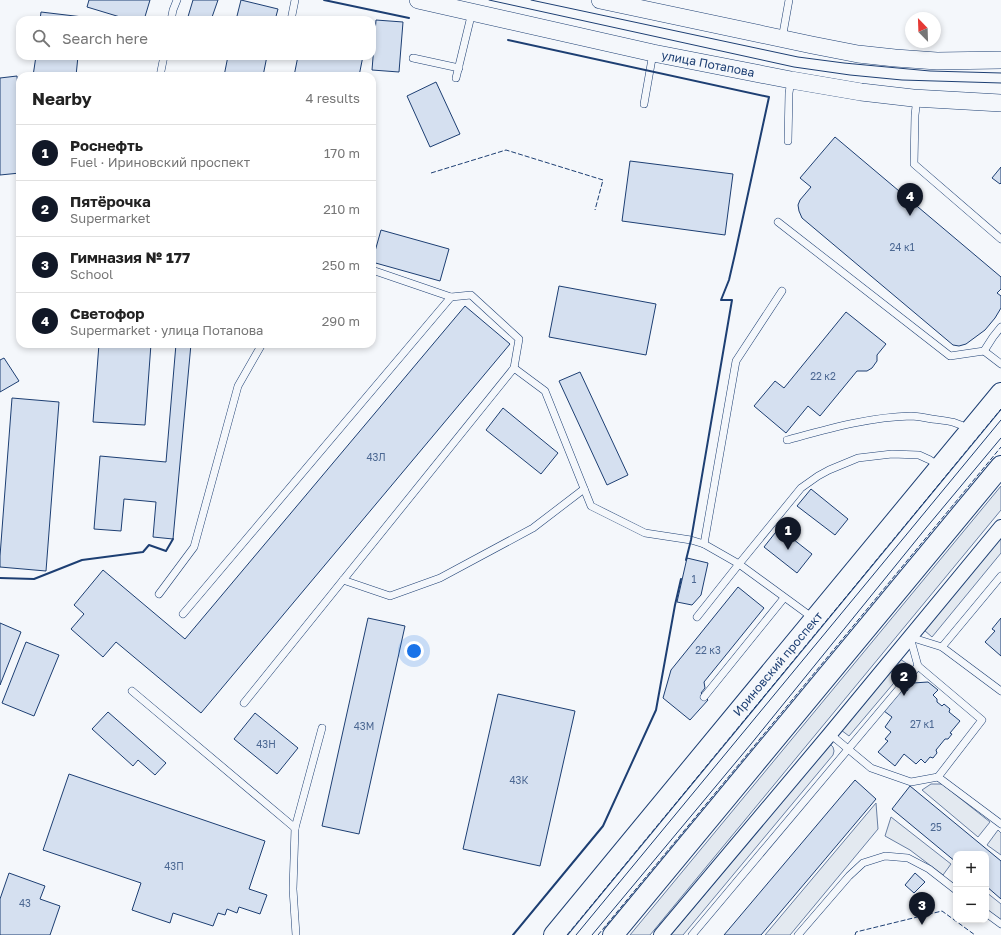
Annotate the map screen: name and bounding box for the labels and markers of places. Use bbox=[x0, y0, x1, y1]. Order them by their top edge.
pin: 4 bbox=[897, 183, 923, 216]
pin: 1 bbox=[775, 517, 801, 550]
pin: 2 bbox=[891, 663, 917, 696]
pin: 3 bbox=[909, 892, 935, 925]

